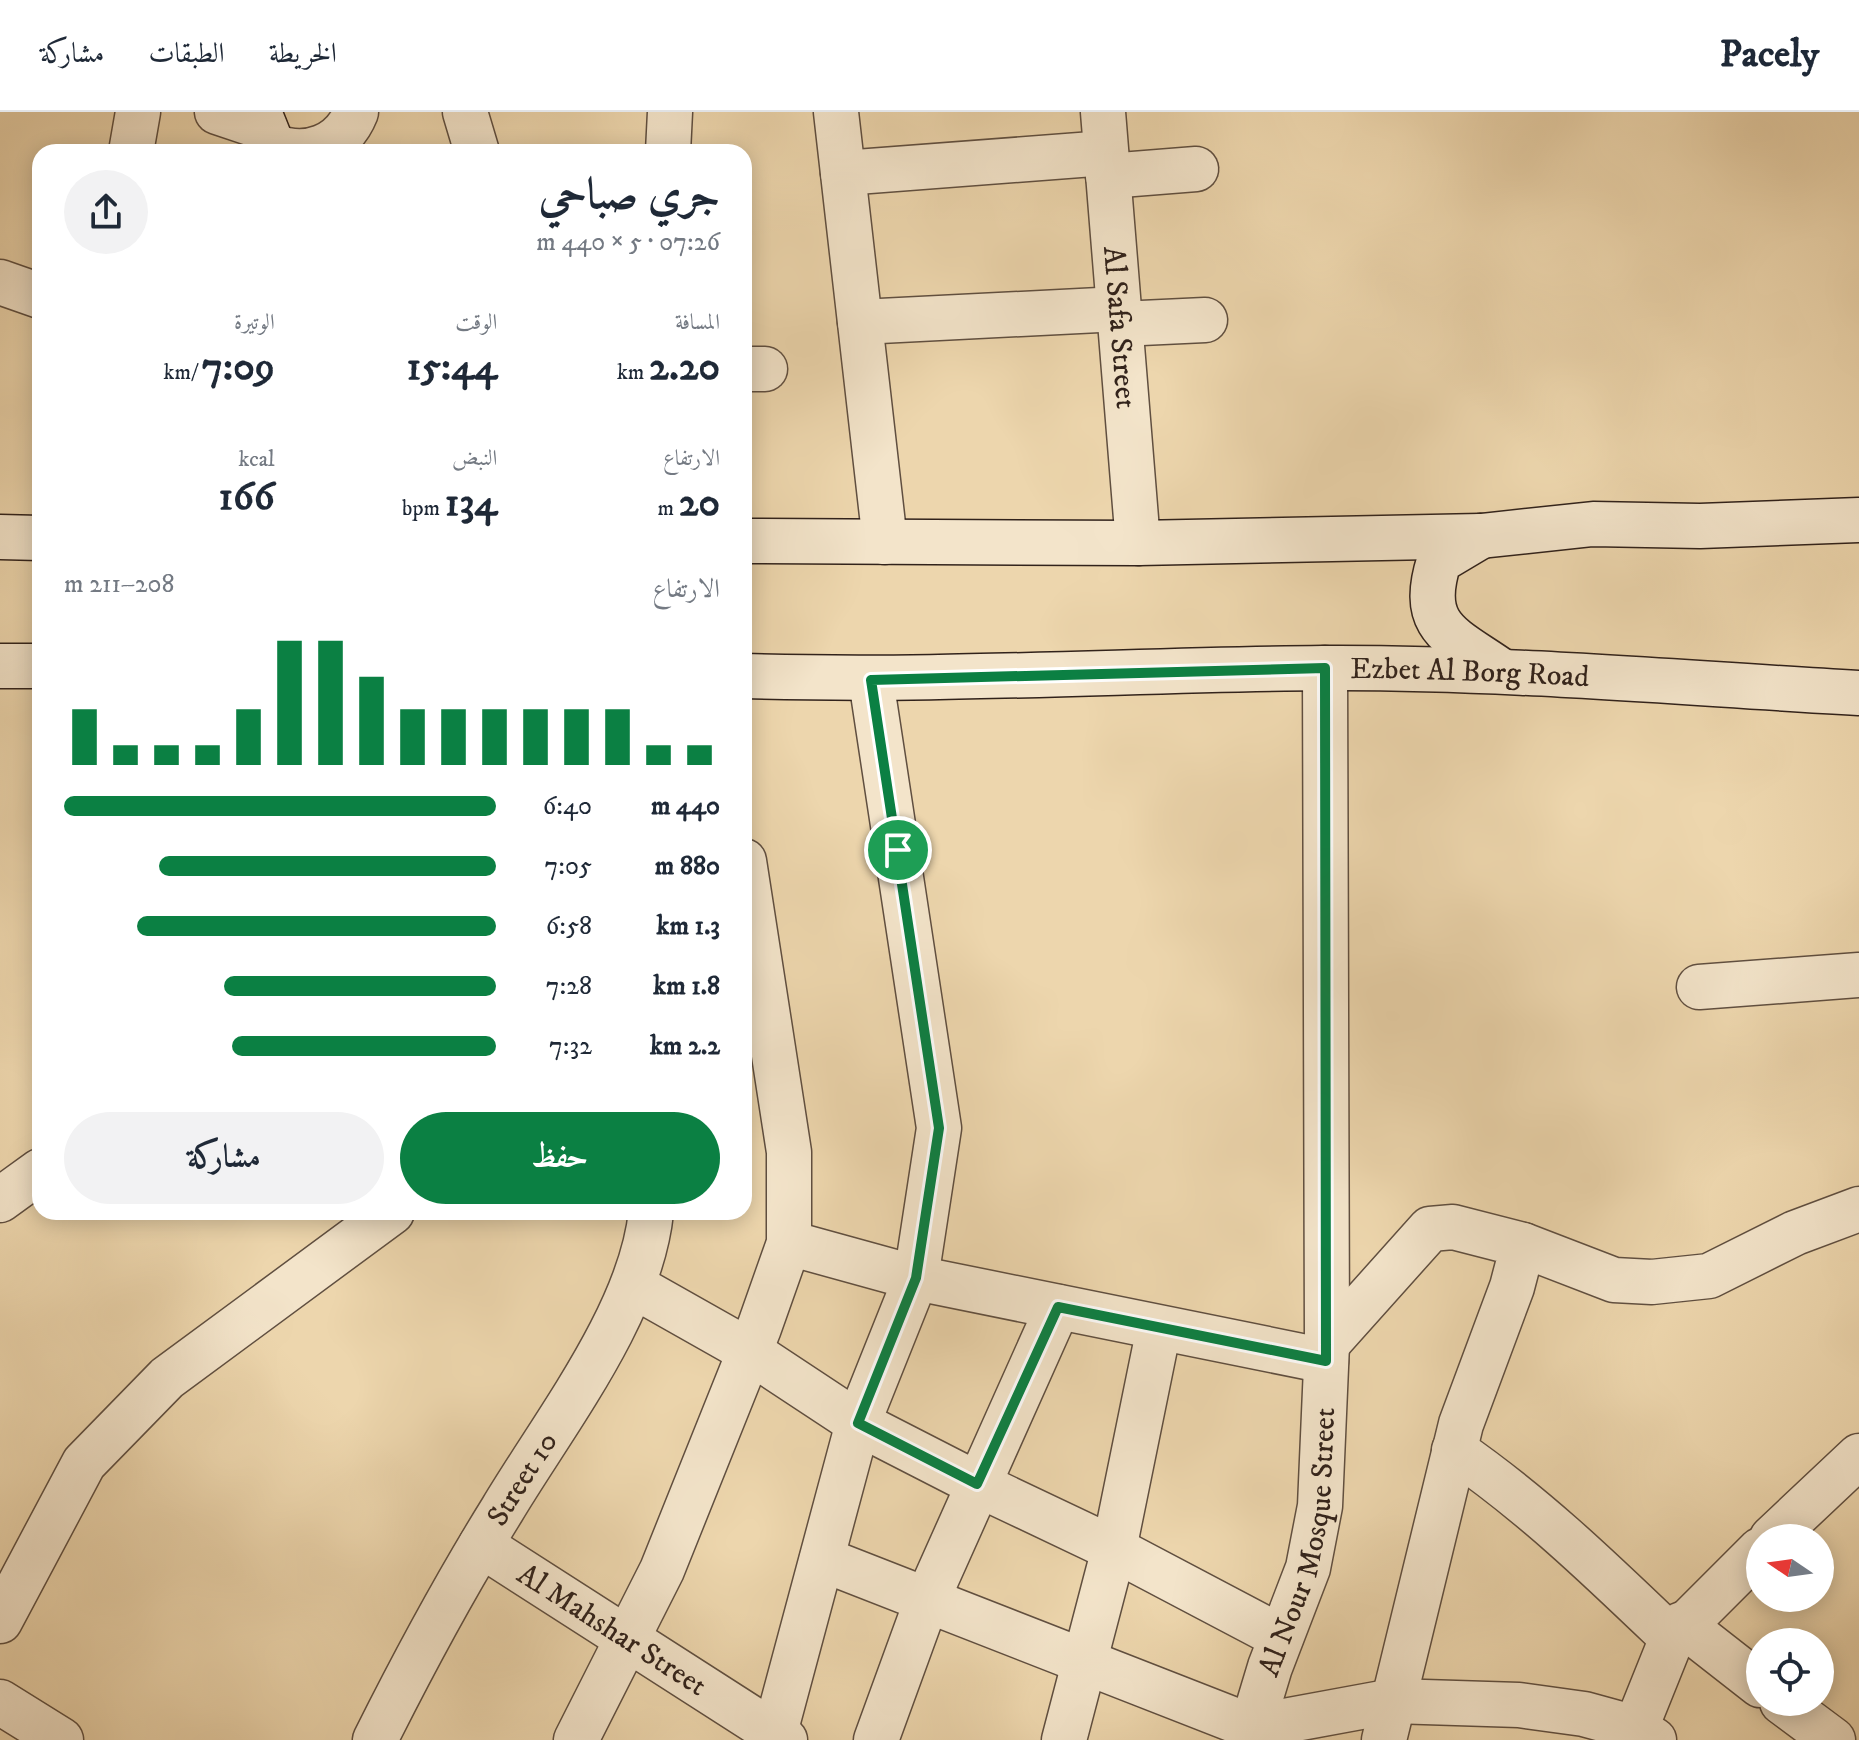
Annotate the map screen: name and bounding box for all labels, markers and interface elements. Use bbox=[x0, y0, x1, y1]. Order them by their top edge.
text: Pacely bbox=[1720, 31, 1819, 79]
text: مشاركة bbox=[40, 36, 104, 71]
text: الطبقات bbox=[148, 36, 225, 71]
text: الخريطة bbox=[269, 36, 337, 71]
text: جري صباحي bbox=[539, 168, 720, 223]
button: share bbox=[64, 170, 148, 254]
text: 07:26 · 5 × 440 m bbox=[536, 226, 720, 259]
street label: Al Safa Street bbox=[1094, 245, 1144, 410]
text: الوتيرة bbox=[234, 309, 275, 336]
text: الوقت bbox=[455, 309, 497, 336]
text: المسافة bbox=[675, 309, 720, 336]
text: 7:09 bbox=[202, 343, 275, 393]
text: 15:44 bbox=[407, 343, 497, 393]
text: 2.20 bbox=[649, 343, 720, 393]
text: /km bbox=[164, 359, 202, 386]
text: km bbox=[617, 359, 649, 386]
text: النبض bbox=[452, 445, 497, 472]
text: الارتفاع bbox=[663, 445, 720, 472]
text: kcal bbox=[239, 446, 275, 473]
text: 166 bbox=[219, 473, 275, 523]
text: 134 bbox=[445, 479, 497, 529]
text: 20 bbox=[679, 479, 720, 529]
text: bpm bbox=[402, 495, 445, 522]
text: m bbox=[658, 495, 679, 522]
text: 208–211 m bbox=[64, 568, 174, 601]
text: الارتفاع bbox=[653, 573, 720, 606]
street label: Ezbet Al Borg Road bbox=[1350, 651, 1590, 696]
text: 6:40 bbox=[543, 790, 592, 823]
text: 440 m bbox=[651, 790, 720, 823]
pin bbox=[864, 816, 932, 884]
icon: arrive bbox=[876, 828, 920, 872]
text: 7:05 bbox=[545, 850, 592, 883]
text: 880 m bbox=[655, 850, 720, 883]
text: 6:58 bbox=[546, 910, 592, 943]
text: 1.3 km bbox=[657, 910, 720, 943]
text: 7:28 bbox=[546, 970, 592, 1003]
text: 1.8 km bbox=[653, 970, 720, 1003]
text: 7:32 bbox=[549, 1030, 592, 1063]
text: 2.2 km bbox=[650, 1030, 720, 1063]
button: مشاركة bbox=[64, 1112, 384, 1204]
button: حفظ bbox=[400, 1112, 720, 1204]
street label: Al Nour Mosque Street bbox=[1251, 1407, 1344, 1682]
street label: Street 10 bbox=[480, 1425, 567, 1533]
north arrow bbox=[1746, 1524, 1834, 1612]
map controls bbox=[1746, 1524, 1834, 1716]
street label: Al Mahshar Street bbox=[510, 1556, 713, 1705]
button: locate bbox=[1746, 1628, 1834, 1716]

